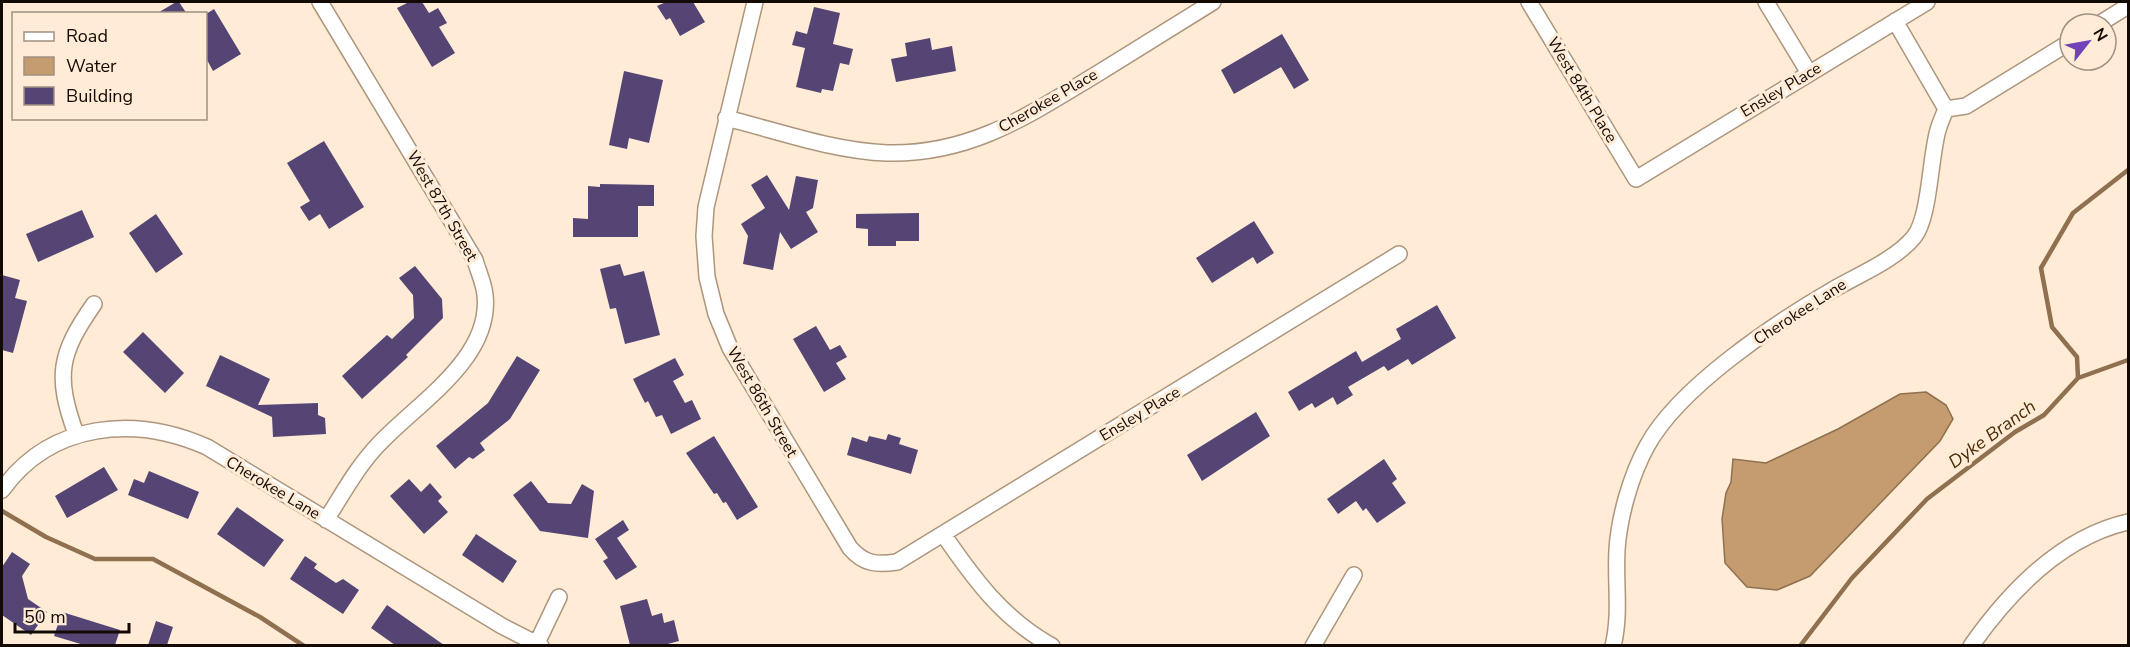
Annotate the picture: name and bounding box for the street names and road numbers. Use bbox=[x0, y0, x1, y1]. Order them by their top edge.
street label: West 84th Place bbox=[1542, 33, 1622, 147]
street label: Ensley Place bbox=[1736, 57, 1826, 123]
street label: Cherokee Place bbox=[994, 64, 1102, 138]
street label: West 87th Street bbox=[401, 147, 483, 266]
street label: Cherokee Lane bbox=[1749, 274, 1851, 350]
street label: West 86th Street bbox=[721, 343, 803, 462]
street label: Ensley Place bbox=[1095, 381, 1185, 447]
street label: Cherokee Lane bbox=[222, 451, 324, 525]

